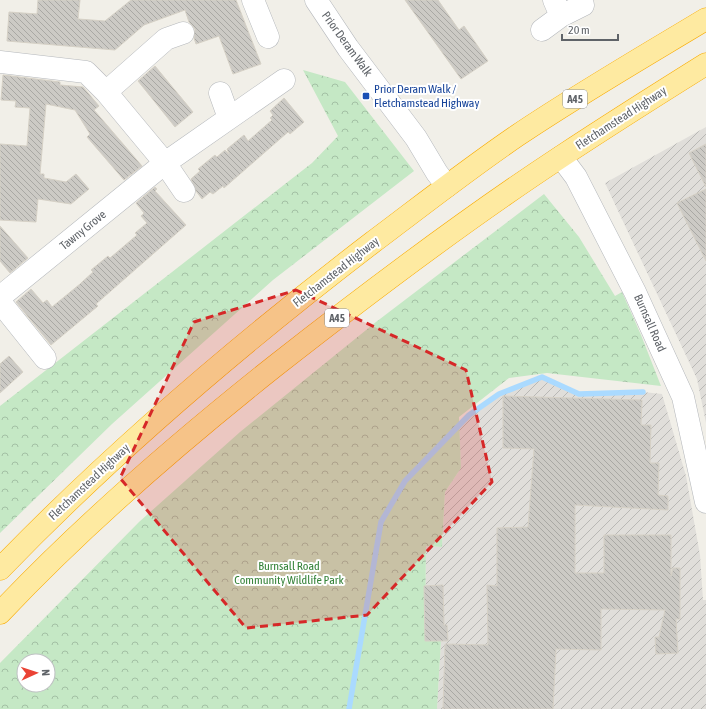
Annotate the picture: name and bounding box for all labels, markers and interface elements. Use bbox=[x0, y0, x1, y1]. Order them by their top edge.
street label: Prior Deram Walk bbox=[319, 9, 376, 80]
scale bar bbox=[562, 16, 618, 42]
text: 20 m bbox=[568, 23, 590, 37]
place label: Prior Deram Walk / Fletchamstead Highway bbox=[374, 82, 479, 110]
street label: Fletchamstead Highway bbox=[573, 83, 669, 153]
road number: A45 bbox=[563, 90, 587, 108]
marker: Prior Deram Walk / Fletchamstead Highway bbox=[361, 91, 371, 101]
street label: Tawny Grove bbox=[57, 207, 109, 253]
street label: Fletchamstead Highway bbox=[290, 234, 382, 310]
street label: Burnsall Road bbox=[631, 292, 669, 354]
road number: A45 bbox=[325, 309, 349, 327]
street label: Fletchamstead Highway bbox=[46, 441, 132, 523]
park label: Burnsall Road Community Wildlife Park bbox=[234, 559, 344, 587]
north arrow bbox=[16, 653, 56, 693]
text: N bbox=[40, 669, 52, 676]

